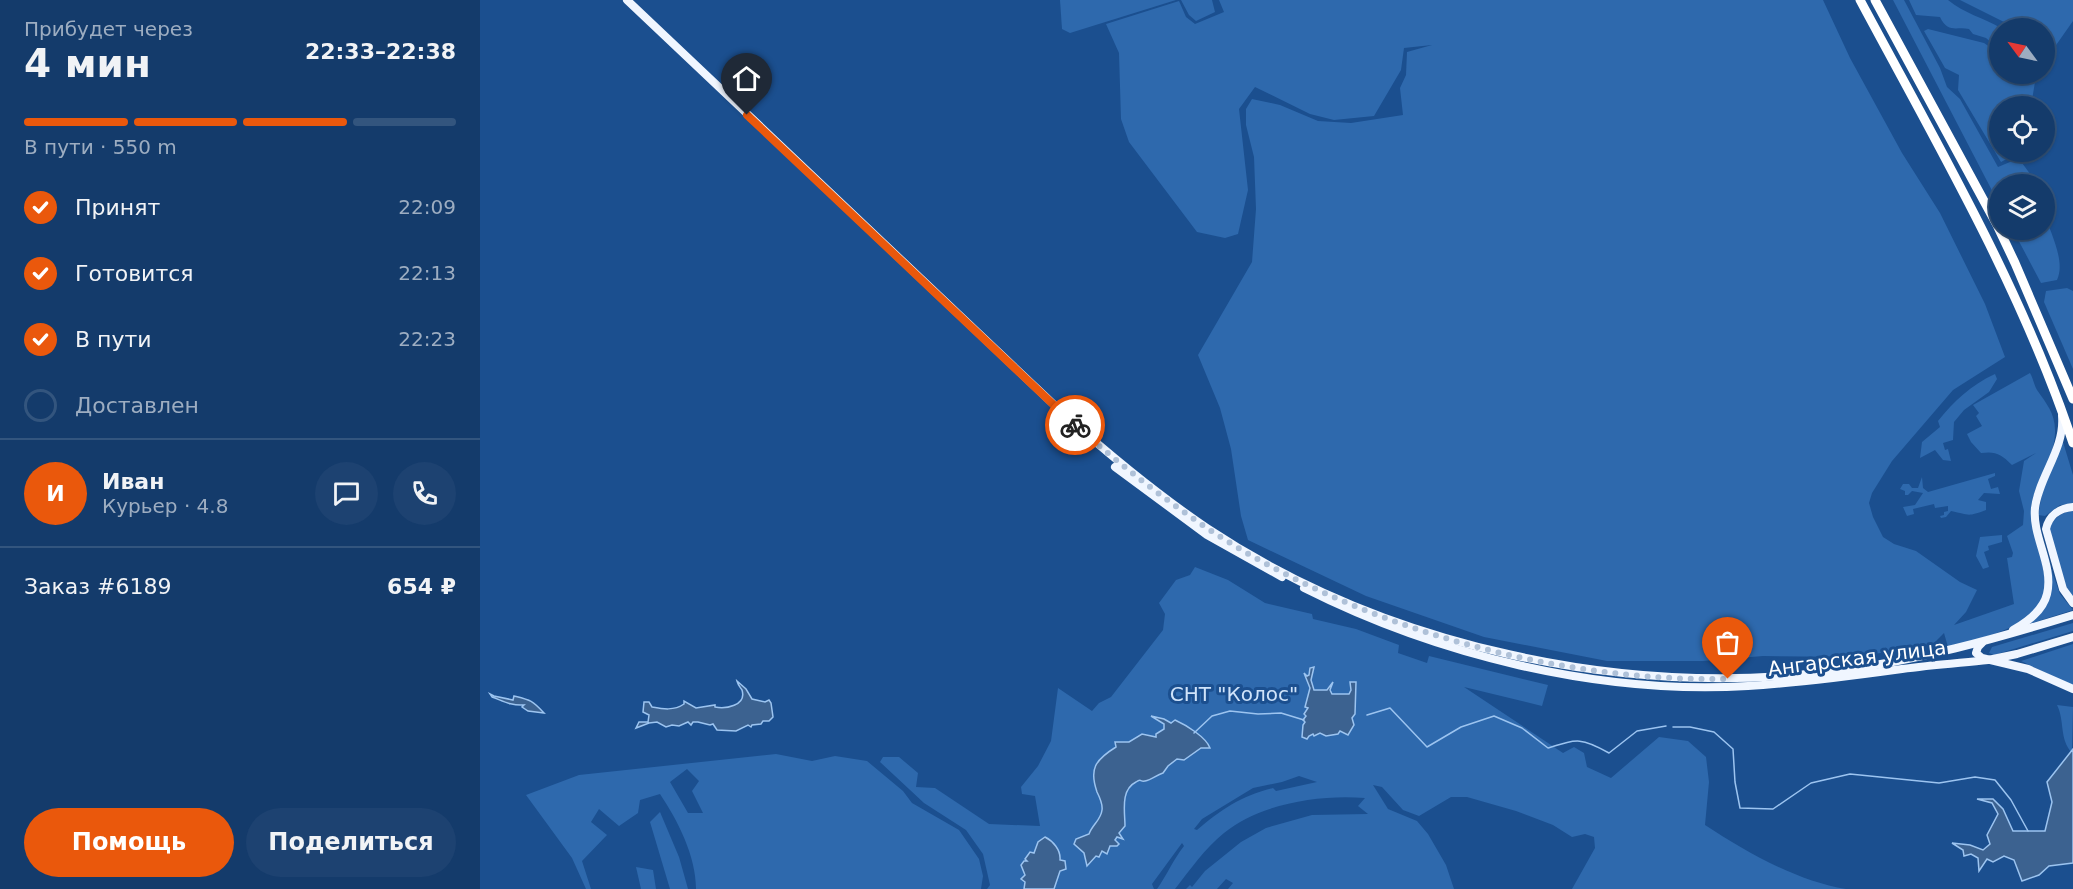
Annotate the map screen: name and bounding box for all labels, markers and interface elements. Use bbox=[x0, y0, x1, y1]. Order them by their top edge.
text: Прибудет через bbox=[24, 17, 193, 41]
north arrow bbox=[1989, 18, 2055, 84]
map controls bbox=[1989, 18, 2055, 240]
text: 22:33–22:38 bbox=[305, 39, 456, 64]
text: 4 мин bbox=[24, 41, 151, 86]
pin bbox=[721, 53, 772, 115]
icon: home bbox=[730, 62, 763, 95]
button: locate bbox=[1989, 96, 2055, 162]
text: В пути · 550 m bbox=[24, 135, 177, 159]
button: layers bbox=[1989, 174, 2055, 240]
icon: check bbox=[24, 191, 57, 224]
text: Принят bbox=[75, 195, 160, 220]
text: 22:09 bbox=[398, 195, 456, 219]
icon: check bbox=[24, 257, 57, 290]
text: Готовится bbox=[75, 261, 194, 286]
text: 22:13 bbox=[398, 261, 456, 285]
icon: check bbox=[24, 323, 57, 356]
text: В пути bbox=[75, 327, 152, 352]
text: 22:23 bbox=[398, 327, 456, 351]
text: Доставлен bbox=[75, 393, 199, 418]
courier bbox=[1045, 395, 1105, 455]
icon: bike bbox=[1059, 409, 1092, 442]
button: chat bbox=[315, 462, 378, 525]
button: phone bbox=[393, 462, 456, 525]
text: Иван bbox=[102, 469, 164, 494]
text: И bbox=[46, 481, 65, 506]
text: Курьер · 4.8 bbox=[102, 494, 228, 518]
text: Заказ #6189 bbox=[24, 574, 171, 599]
text: 654 ₽ bbox=[387, 574, 456, 599]
pin bbox=[1702, 617, 1753, 679]
icon: bag bbox=[1711, 626, 1744, 659]
street label: Ангарская улица bbox=[1766, 635, 1948, 681]
park label: СНТ "Колос" bbox=[1170, 682, 1298, 706]
button: Помощь bbox=[24, 808, 234, 877]
button: Поделиться bbox=[246, 808, 456, 877]

